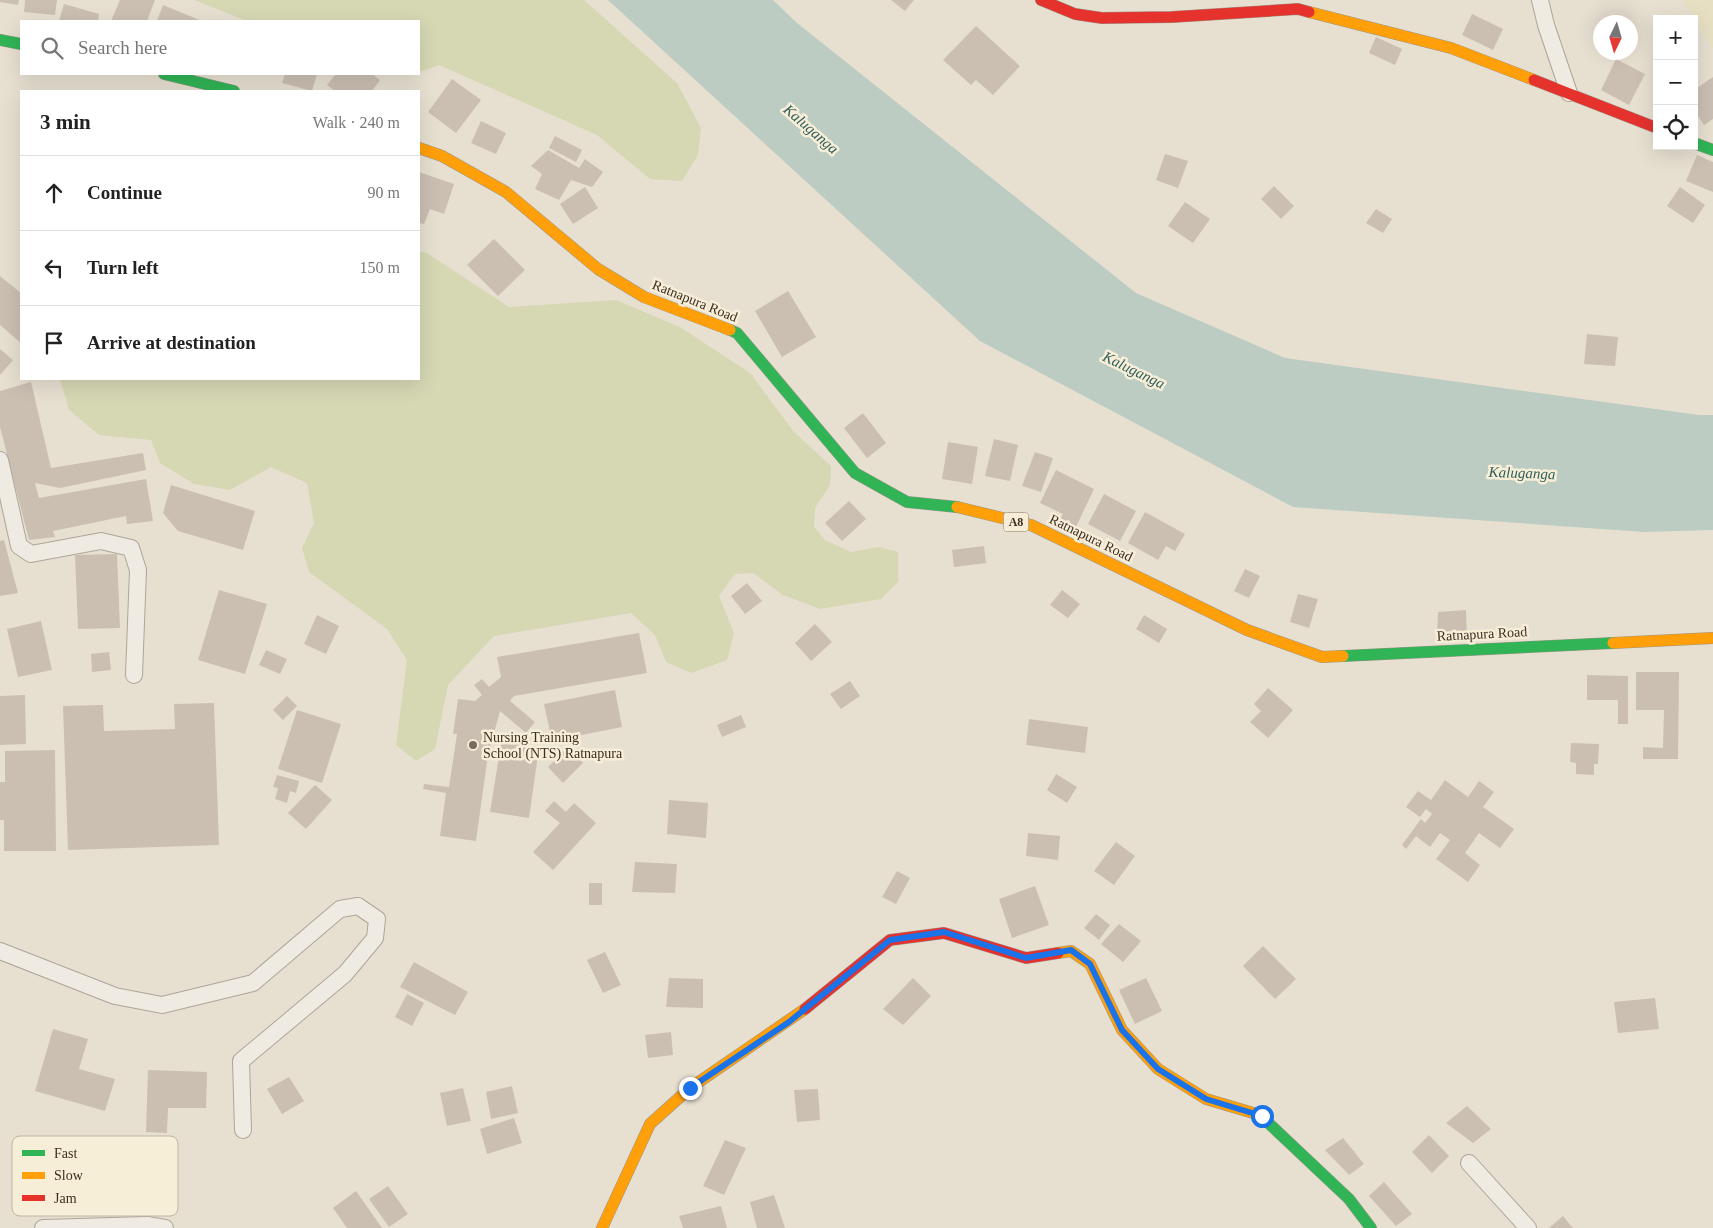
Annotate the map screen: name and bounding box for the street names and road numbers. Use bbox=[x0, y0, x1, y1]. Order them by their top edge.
street label: Ratnapura Road bbox=[650, 277, 740, 325]
street label: Ratnapura Road bbox=[1047, 511, 1135, 565]
road number: A8 bbox=[1004, 512, 1028, 532]
street label: Ratnapura Road bbox=[1436, 624, 1528, 644]

